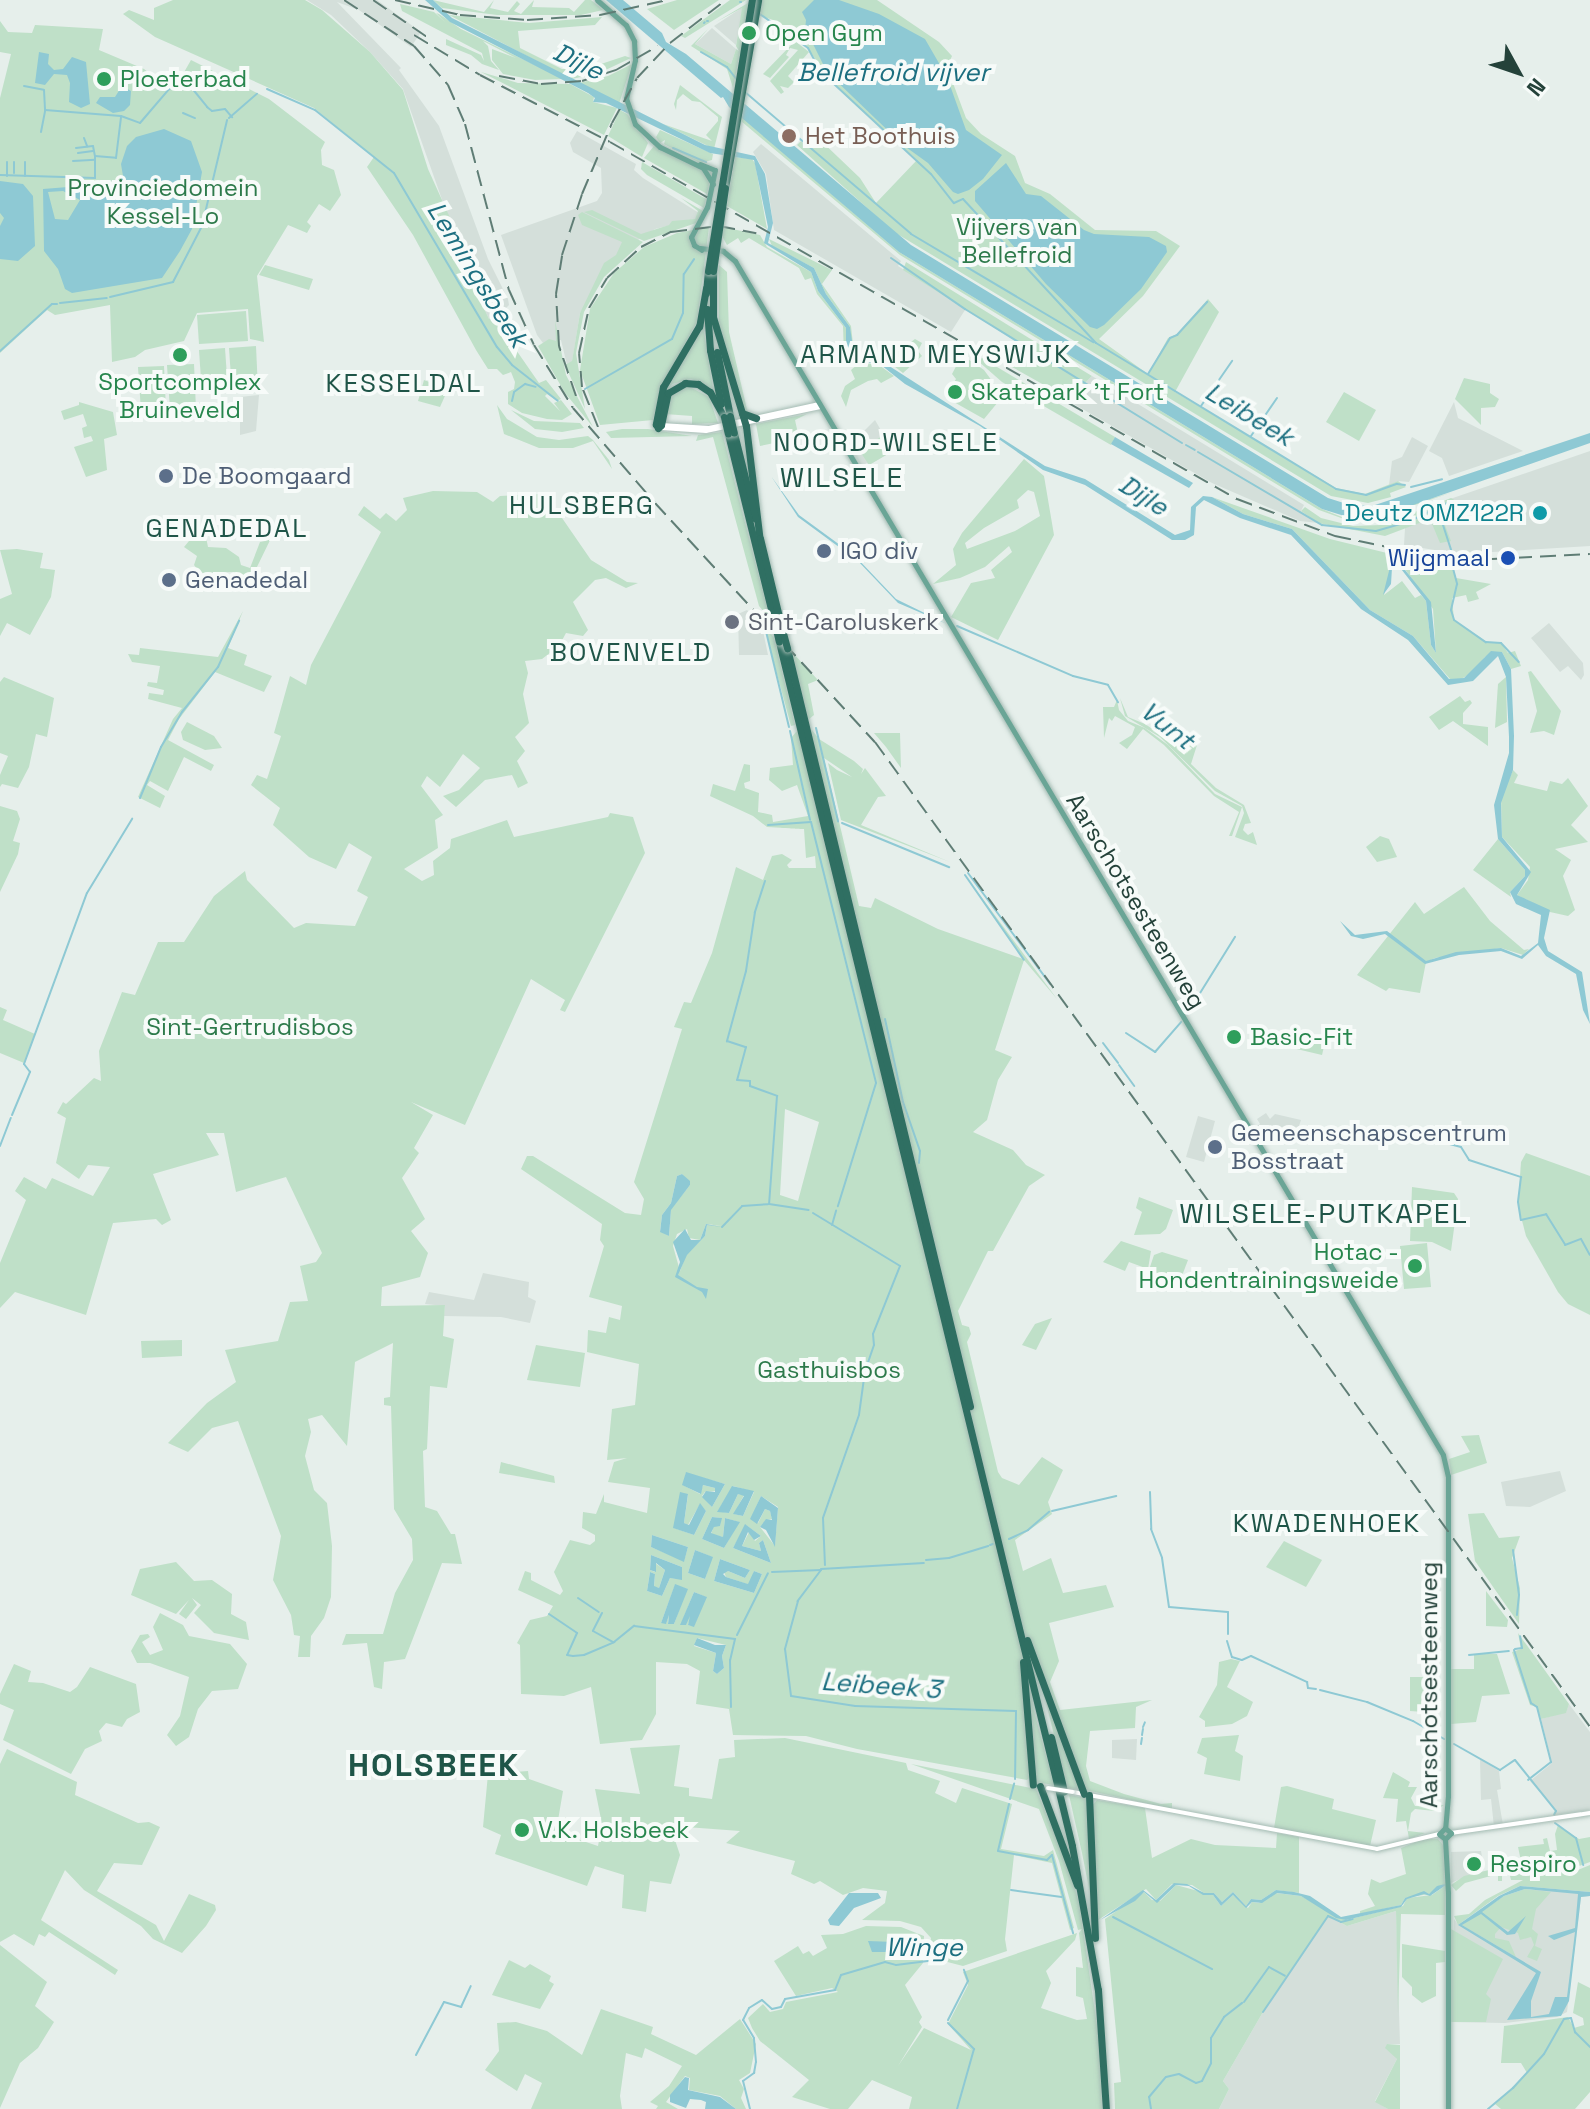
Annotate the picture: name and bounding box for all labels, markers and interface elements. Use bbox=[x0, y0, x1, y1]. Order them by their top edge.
place label: Open Gym bbox=[765, 19, 883, 47]
marker: Open Gym bbox=[740, 24, 758, 42]
north arrow bbox=[1478, 32, 1558, 112]
water label: Dijle bbox=[548, 37, 608, 87]
water label: Bellefroid vijver bbox=[797, 57, 989, 89]
place label: Ploeterbad bbox=[120, 65, 247, 93]
marker: Ploeterbad bbox=[95, 70, 113, 88]
text: N bbox=[1521, 73, 1552, 102]
place label: Het Boothuis bbox=[805, 122, 956, 150]
marker: Het Boothuis bbox=[780, 127, 798, 145]
park label: Provinciedomein Kessel-Lo bbox=[67, 174, 259, 230]
water label: Lemingsbeek bbox=[420, 196, 534, 354]
park label: Vijvers van Bellefroid bbox=[956, 213, 1078, 269]
district label: ARMAND MEYSWIJK bbox=[800, 339, 1072, 371]
marker: Sportcomplex Bruineveld bbox=[171, 346, 189, 364]
place label: Sportcomplex Bruineveld bbox=[98, 368, 262, 424]
district label: KESSELDAL bbox=[326, 368, 482, 400]
water label: Leibeek bbox=[1199, 377, 1299, 453]
place label: Skatepark 't Fort bbox=[971, 378, 1165, 406]
marker: Skatepark 't Fort bbox=[946, 383, 964, 401]
district label: NOORD-WILSELE bbox=[773, 427, 999, 459]
district label: WILSELE bbox=[780, 460, 904, 494]
place label: De Boomgaard bbox=[182, 462, 352, 490]
marker: De Boomgaard bbox=[157, 467, 175, 485]
water label: Dijle bbox=[1113, 469, 1173, 523]
district label: HULSBERG bbox=[509, 490, 655, 522]
place label: Deutz OMZ122R bbox=[1345, 499, 1524, 527]
marker: Deutz OMZ122R bbox=[1531, 504, 1549, 522]
district label: GENADEDAL bbox=[146, 513, 308, 545]
place label: IGO div bbox=[840, 537, 918, 565]
marker: IGO div bbox=[815, 542, 833, 560]
place label: Wijgmaal bbox=[1388, 544, 1490, 572]
marker: Wijgmaal bbox=[1497, 547, 1519, 569]
place label: Genadedal bbox=[185, 566, 308, 594]
marker: Genadedal bbox=[160, 571, 178, 589]
place label: Sint-Caroluskerk bbox=[748, 608, 939, 636]
marker: Sint-Caroluskerk bbox=[723, 613, 741, 631]
district label: BOVENVELD bbox=[550, 637, 712, 669]
water label: Vunt bbox=[1134, 695, 1200, 757]
street label: Aarschotsesteenweg bbox=[1060, 788, 1212, 1014]
park label: Sint-Gertrudisbos bbox=[146, 1013, 354, 1041]
place label: Basic-Fit bbox=[1250, 1023, 1353, 1051]
marker: Basic-Fit bbox=[1225, 1028, 1243, 1046]
place label: Gemeenschapscentrum Bosstraat bbox=[1231, 1119, 1507, 1175]
marker: Gemeenschapscentrum Bosstraat bbox=[1206, 1138, 1224, 1156]
district label: WILSELE-PUTKAPEL bbox=[1179, 1196, 1469, 1230]
place label: Hotac - Hondentrainingsweide bbox=[1138, 1238, 1399, 1294]
marker: Hotac - Hondentrainingsweide bbox=[1406, 1257, 1424, 1275]
park label: Gasthuisbos bbox=[757, 1356, 901, 1384]
district label: KWADENHOEK bbox=[1233, 1508, 1421, 1540]
street label: Aarschotsesteenweg bbox=[1415, 1562, 1443, 1808]
water label: Leibeek 3 bbox=[820, 1666, 942, 1706]
district label: HOLSBEEK bbox=[348, 1746, 520, 1784]
place label: V.K. Holsbeek bbox=[538, 1816, 690, 1844]
marker: V.K. Holsbeek bbox=[513, 1821, 531, 1839]
place label: Respiro bbox=[1490, 1850, 1577, 1878]
marker: Respiro bbox=[1465, 1855, 1483, 1873]
water label: Winge bbox=[885, 1932, 963, 1964]

